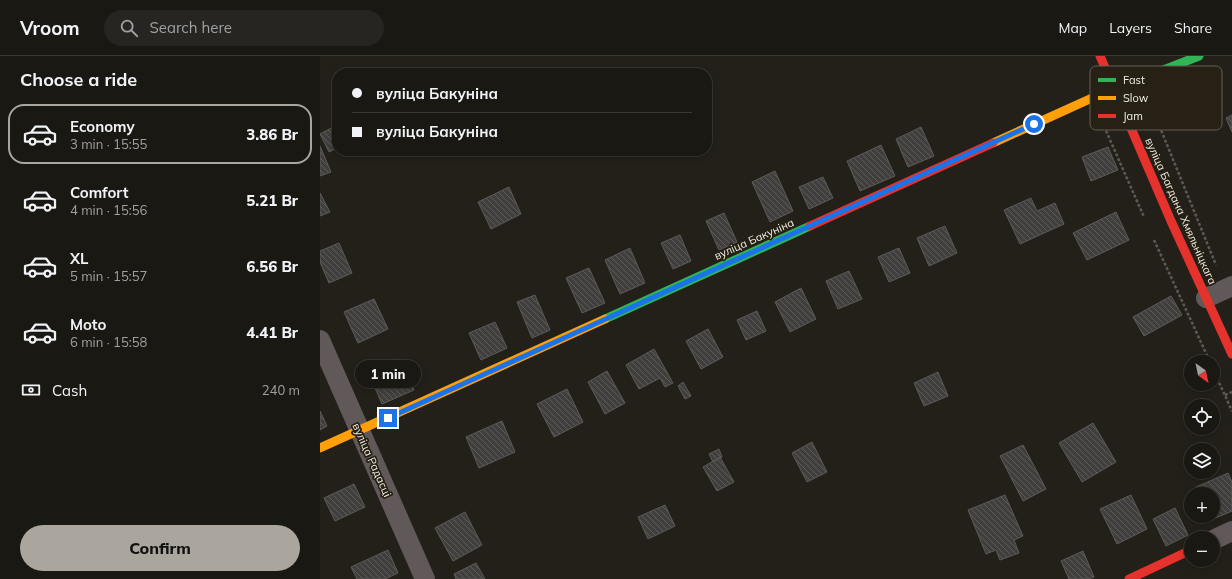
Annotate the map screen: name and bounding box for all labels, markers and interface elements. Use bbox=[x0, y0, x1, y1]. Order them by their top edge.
search box bbox=[104, 10, 384, 46]
text: Vroom bbox=[20, 16, 80, 40]
icon: search bbox=[118, 17, 140, 39]
text: Search here bbox=[150, 18, 232, 37]
text: Map bbox=[1058, 19, 1087, 37]
text: Layers bbox=[1109, 19, 1152, 37]
text: Share bbox=[1174, 19, 1212, 37]
legend bbox=[1090, 66, 1222, 130]
text: Choose a ride bbox=[20, 68, 137, 91]
text: Fast bbox=[1123, 73, 1145, 87]
text: вуліца Бакуніна bbox=[376, 84, 498, 103]
text: Slow bbox=[1123, 91, 1149, 105]
text: Jam bbox=[1123, 109, 1143, 123]
route start bbox=[1025, 115, 1043, 133]
icon: car bbox=[22, 116, 58, 152]
text: Economy bbox=[70, 117, 135, 136]
text: вуліца Бакуніна bbox=[376, 122, 498, 141]
text: 3.86 Br bbox=[246, 125, 298, 144]
street label: вуліца Багдана Хмяльніцкага bbox=[1142, 135, 1220, 287]
text: 3 min · 15:55 bbox=[70, 136, 147, 152]
icon: car bbox=[22, 182, 58, 218]
text: Comfort bbox=[70, 183, 128, 202]
text: 5.21 Br bbox=[246, 191, 298, 210]
text: 4 min · 15:56 bbox=[70, 202, 147, 218]
street label: вуліца Бакуніна bbox=[712, 215, 796, 263]
icon: car bbox=[22, 248, 58, 284]
text: XL bbox=[70, 249, 88, 268]
text: 6.56 Br bbox=[246, 257, 298, 276]
text: 5 min · 15:57 bbox=[70, 268, 147, 284]
icon: car bbox=[22, 314, 58, 350]
text: Moto bbox=[70, 315, 106, 334]
text: 4.41 Br bbox=[246, 323, 298, 342]
text: 6 min · 15:58 bbox=[70, 334, 147, 350]
north arrow bbox=[1184, 355, 1220, 391]
map controls bbox=[1184, 355, 1220, 567]
callout: 1 min bbox=[355, 360, 421, 388]
text: 1 min bbox=[371, 366, 405, 382]
icon: cash bbox=[20, 379, 42, 401]
text: Cash bbox=[52, 381, 87, 400]
text: 240 m bbox=[262, 382, 300, 398]
button: locate bbox=[1184, 399, 1220, 435]
route end bbox=[379, 409, 397, 427]
street label: вуліца Радасці bbox=[349, 421, 395, 499]
button: layers bbox=[1184, 443, 1220, 479]
button: + bbox=[1184, 487, 1220, 523]
button: Confirm bbox=[20, 525, 300, 571]
button: − bbox=[1184, 531, 1220, 567]

